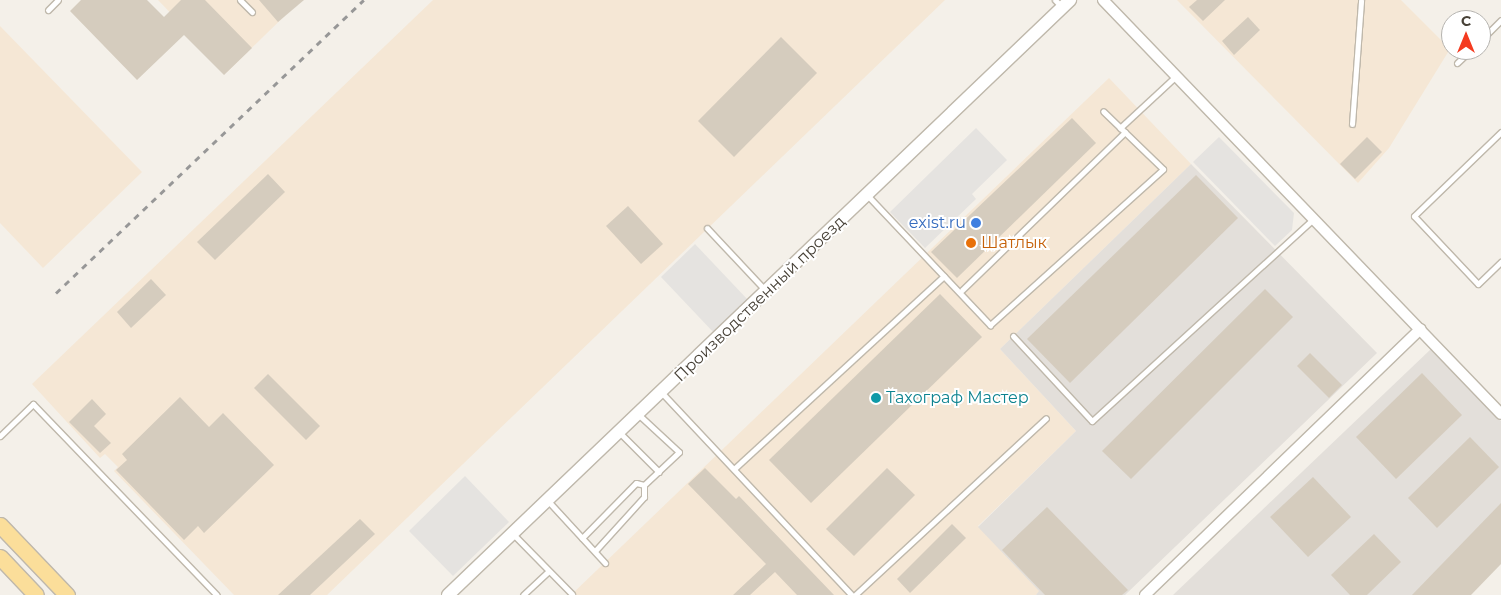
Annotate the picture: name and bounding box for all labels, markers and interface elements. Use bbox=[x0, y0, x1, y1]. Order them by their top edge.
north arrow bbox=[1441, 10, 1491, 60]
text: С bbox=[1461, 12, 1471, 30]
street label: Производственный проезд bbox=[670, 212, 850, 386]
place label: exist.ru bbox=[909, 213, 966, 233]
marker: exist.ru bbox=[970, 217, 982, 229]
place label: Шатлык bbox=[981, 233, 1047, 253]
marker: Шатлык bbox=[965, 237, 977, 249]
place label: Тахограф Мастер bbox=[886, 388, 1029, 408]
marker: Тахограф Мастер bbox=[870, 392, 882, 404]

